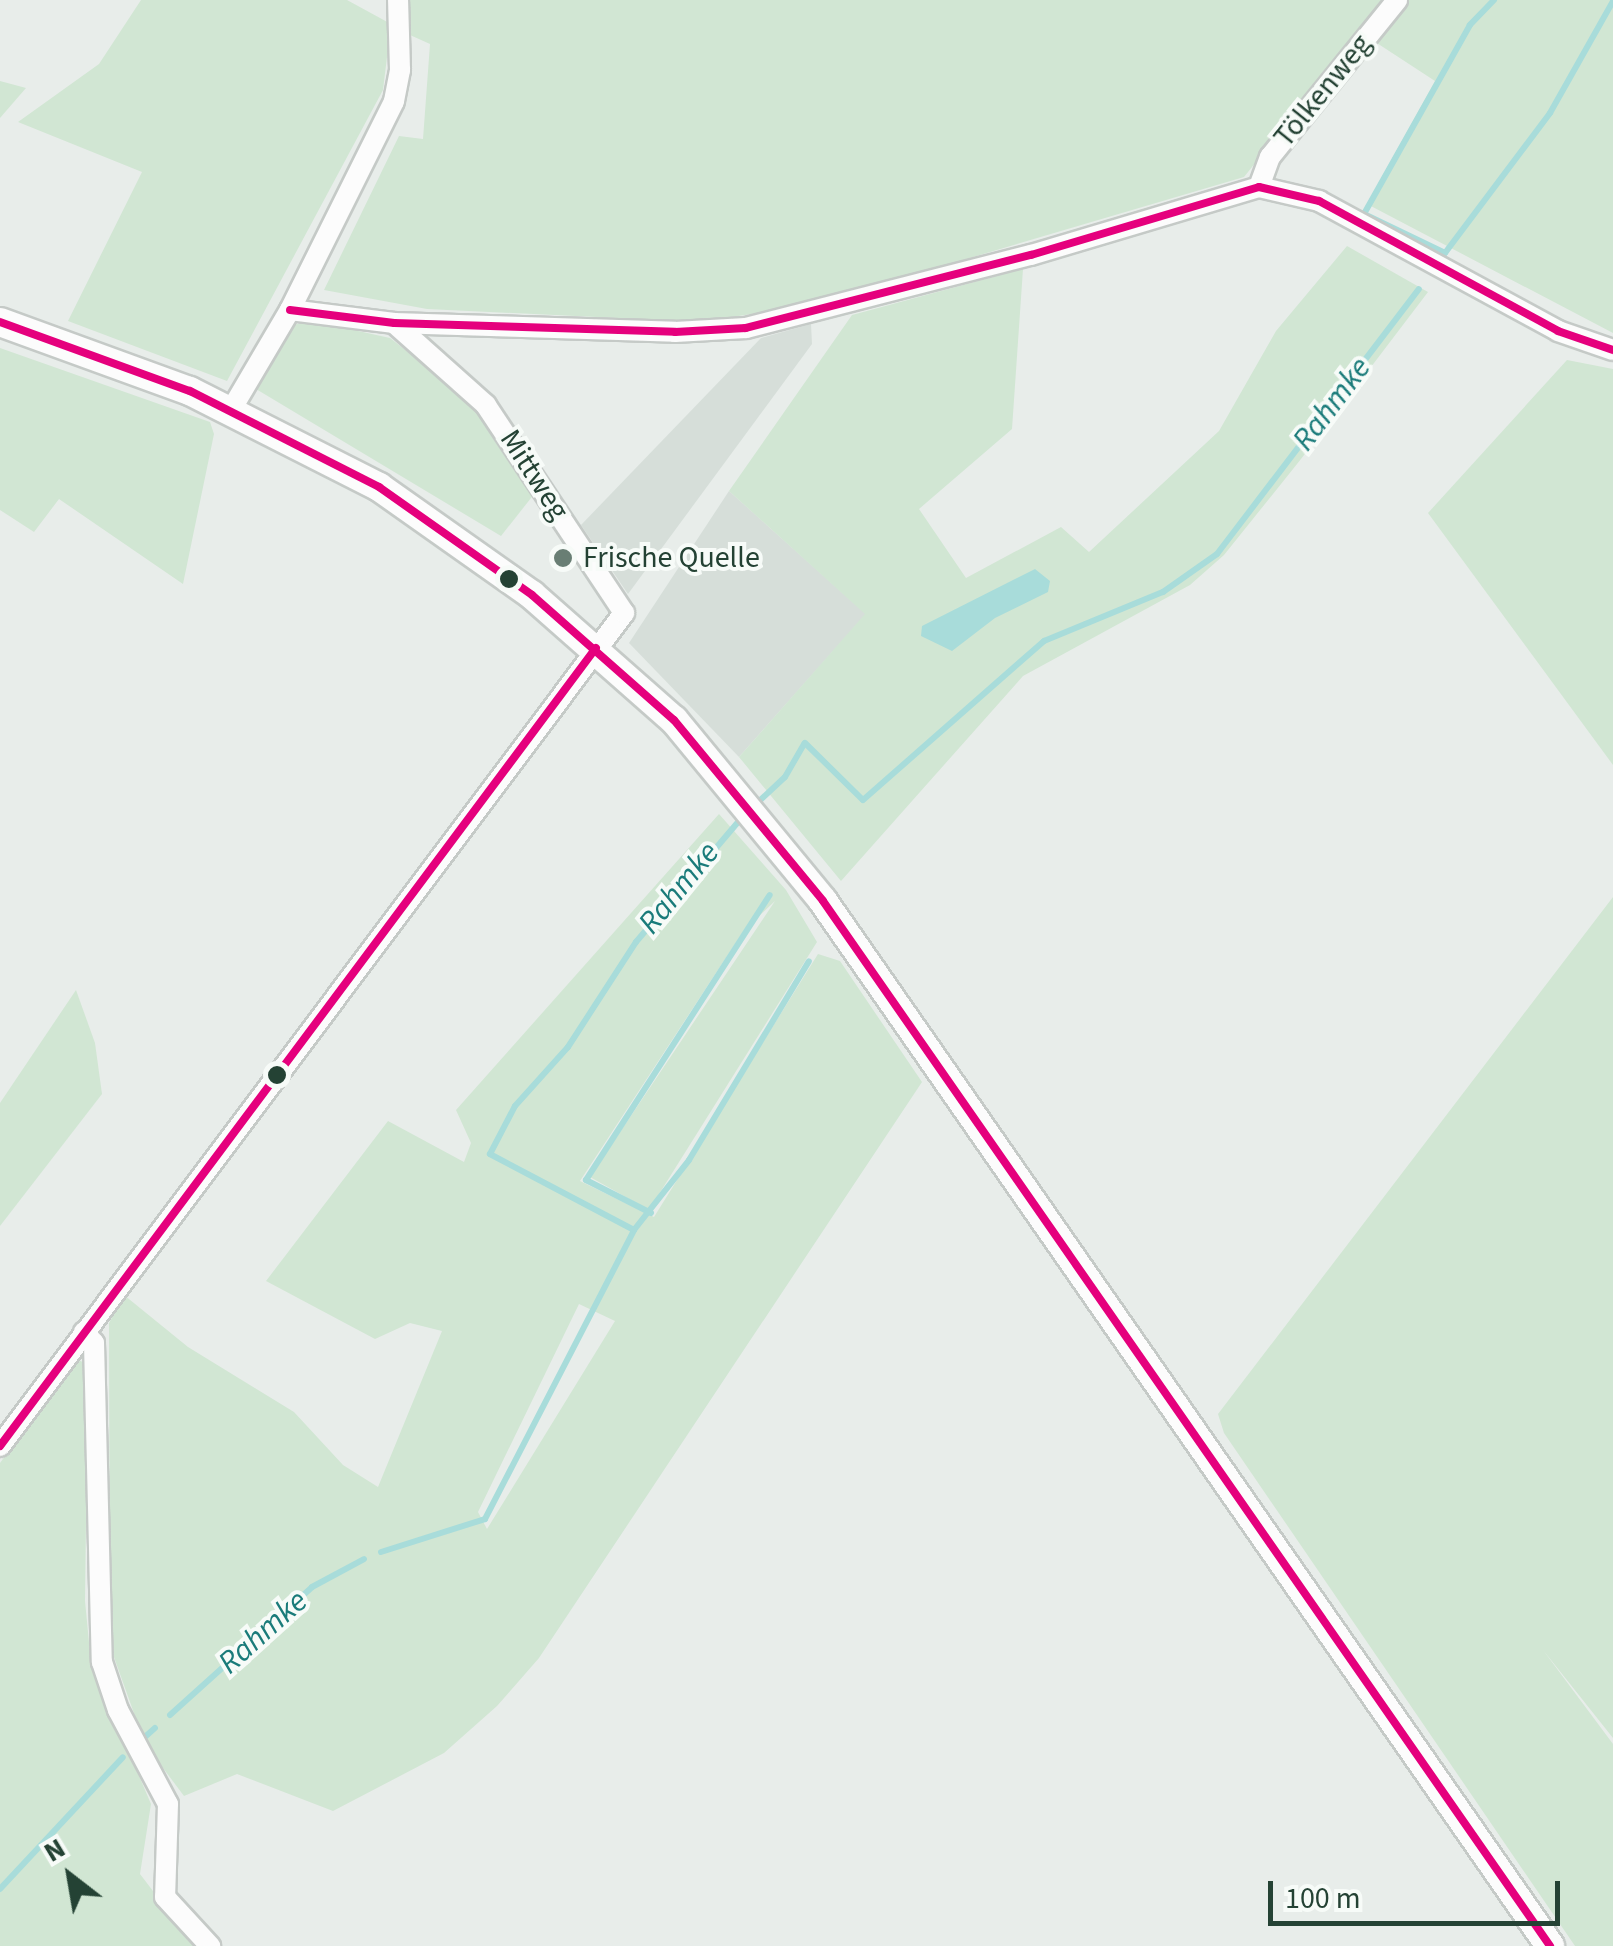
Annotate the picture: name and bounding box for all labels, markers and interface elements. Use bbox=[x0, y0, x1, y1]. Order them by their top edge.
street label: Tölkenweg bbox=[1267, 27, 1379, 155]
water label: Rahmke bbox=[1284, 350, 1380, 458]
street label: Mittweg bbox=[492, 423, 576, 527]
place label: Frische Quelle bbox=[583, 540, 760, 576]
marker: Frische Quelle bbox=[552, 547, 574, 569]
unlabelled marker bbox=[499, 569, 519, 589]
water label: Rahmke bbox=[630, 834, 728, 942]
unlabelled marker bbox=[267, 1065, 287, 1085]
water label: Rahmke bbox=[210, 1582, 316, 1682]
north arrow bbox=[20, 1826, 120, 1926]
text: N bbox=[36, 1828, 73, 1872]
scale bar bbox=[1273, 1861, 1566, 1923]
text: 100 m bbox=[1285, 1877, 1361, 1920]

